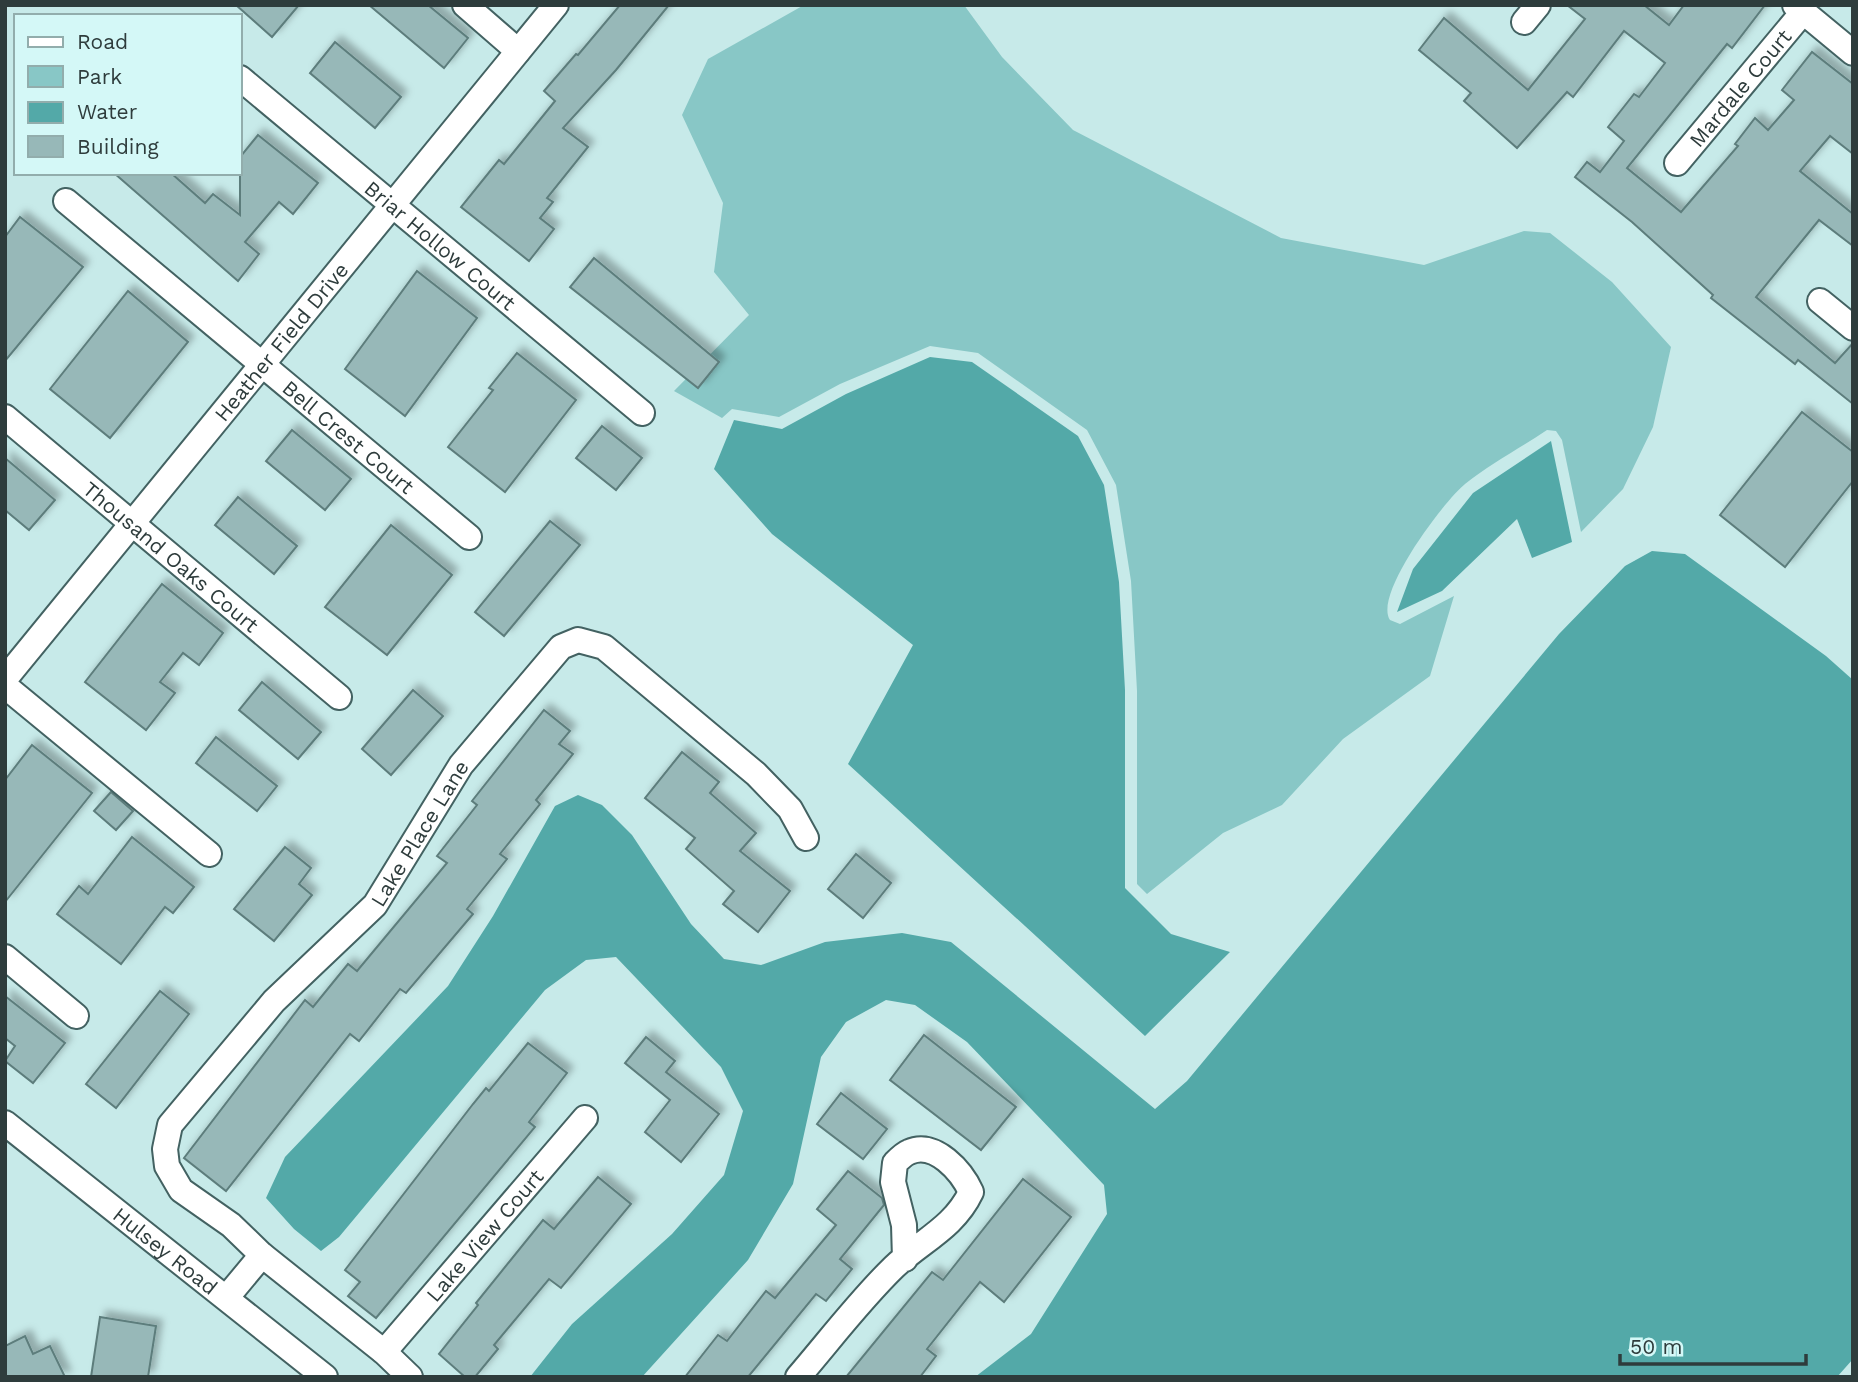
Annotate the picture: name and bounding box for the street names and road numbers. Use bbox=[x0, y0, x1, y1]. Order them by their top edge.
street label: Mardale Court bbox=[1684, 24, 1796, 152]
street label: Briar Hollow Court bbox=[360, 175, 521, 315]
street label: Heather Field Drive bbox=[209, 257, 353, 426]
street label: Bell Crest Court bbox=[278, 375, 420, 499]
street label: Thousand Oaks Court bbox=[78, 476, 264, 637]
street label: Lake Place Lane bbox=[365, 755, 473, 911]
street label: Lake View Court bbox=[421, 1164, 548, 1307]
street label: Hulsey Road bbox=[108, 1201, 223, 1299]

